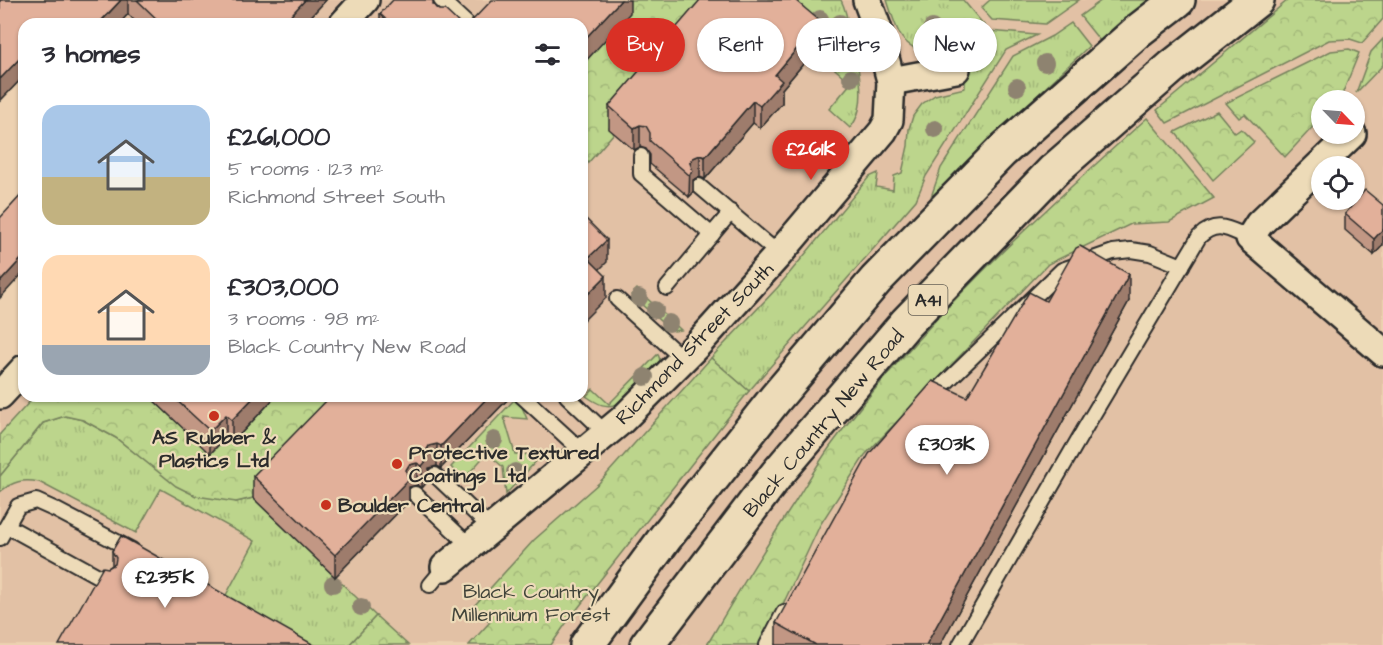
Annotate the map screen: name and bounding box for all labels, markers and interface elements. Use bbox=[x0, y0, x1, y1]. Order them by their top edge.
chip: Buy bbox=[606, 18, 685, 72]
chip: Rent bbox=[697, 18, 784, 72]
chip: Filters bbox=[796, 18, 901, 72]
chip: New bbox=[913, 18, 997, 72]
text: 3 homes bbox=[42, 36, 141, 72]
icon: filters bbox=[531, 38, 564, 71]
north arrow bbox=[1311, 90, 1365, 144]
map controls bbox=[1311, 90, 1365, 210]
text: £261,000 bbox=[228, 119, 330, 155]
icon: home bbox=[90, 129, 162, 201]
pin: £261K bbox=[769, 130, 853, 181]
text: £261K bbox=[786, 135, 836, 163]
text: 5 rooms · 123 m² bbox=[228, 155, 383, 183]
button: locate bbox=[1311, 156, 1365, 210]
text: Richmond Street South bbox=[228, 183, 445, 211]
street label: Richmond Street South bbox=[609, 256, 780, 431]
text: £303,000 bbox=[228, 269, 339, 305]
icon: home bbox=[90, 279, 162, 351]
road number: A41 bbox=[908, 285, 948, 315]
text: 3 rooms · 98 m² bbox=[228, 305, 380, 333]
street label: Black Country New Road bbox=[737, 324, 912, 524]
text: Black Country New Road bbox=[228, 333, 466, 361]
marker: AS Rubber & Plastics Ltd bbox=[207, 409, 221, 423]
place label: AS Rubber & Plastics Ltd bbox=[152, 424, 277, 475]
pin: £303K bbox=[905, 425, 989, 476]
text: £303K bbox=[919, 430, 975, 458]
place label: Protective Textured Coatings Ltd bbox=[409, 439, 600, 491]
marker: Protective Textured Coatings Ltd bbox=[390, 457, 404, 471]
place label: Boulder Central bbox=[338, 492, 484, 520]
marker: Boulder Central bbox=[319, 498, 333, 512]
pin: £235K bbox=[123, 558, 207, 609]
text: £235K bbox=[136, 563, 194, 591]
park label: Black Country Millennium Forest bbox=[452, 578, 610, 629]

